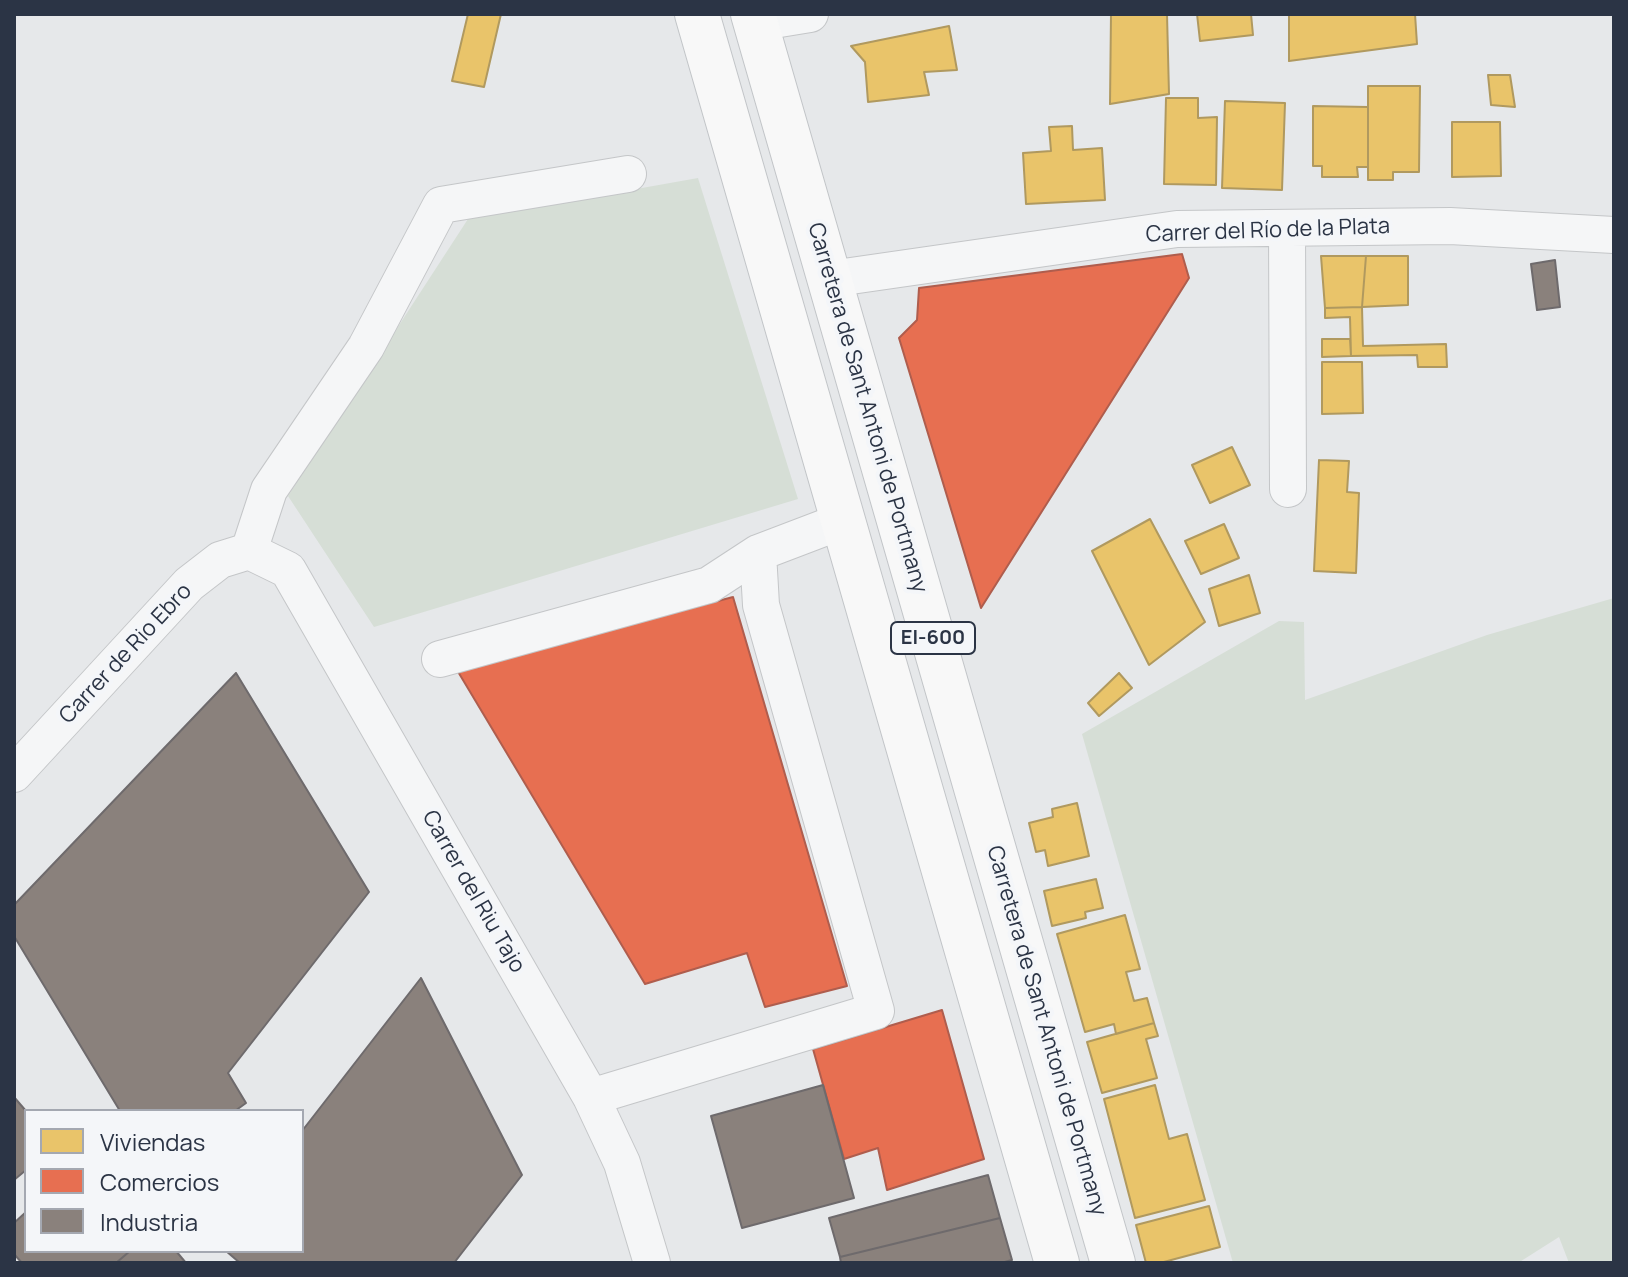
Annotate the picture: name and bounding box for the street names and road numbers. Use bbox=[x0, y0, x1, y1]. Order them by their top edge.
street label: Carrer del Río de la Plata bbox=[1145, 214, 1391, 248]
street label: Carretera de Sant Antoni de Portmany bbox=[801, 220, 933, 596]
street label: Carrer de Rio Ebro bbox=[54, 579, 198, 729]
road number: EI-600 bbox=[891, 622, 975, 654]
street label: Carrer del Riu Tajo bbox=[416, 806, 530, 978]
street label: Carretera de Sant Antoni de Portmany bbox=[980, 843, 1112, 1219]

